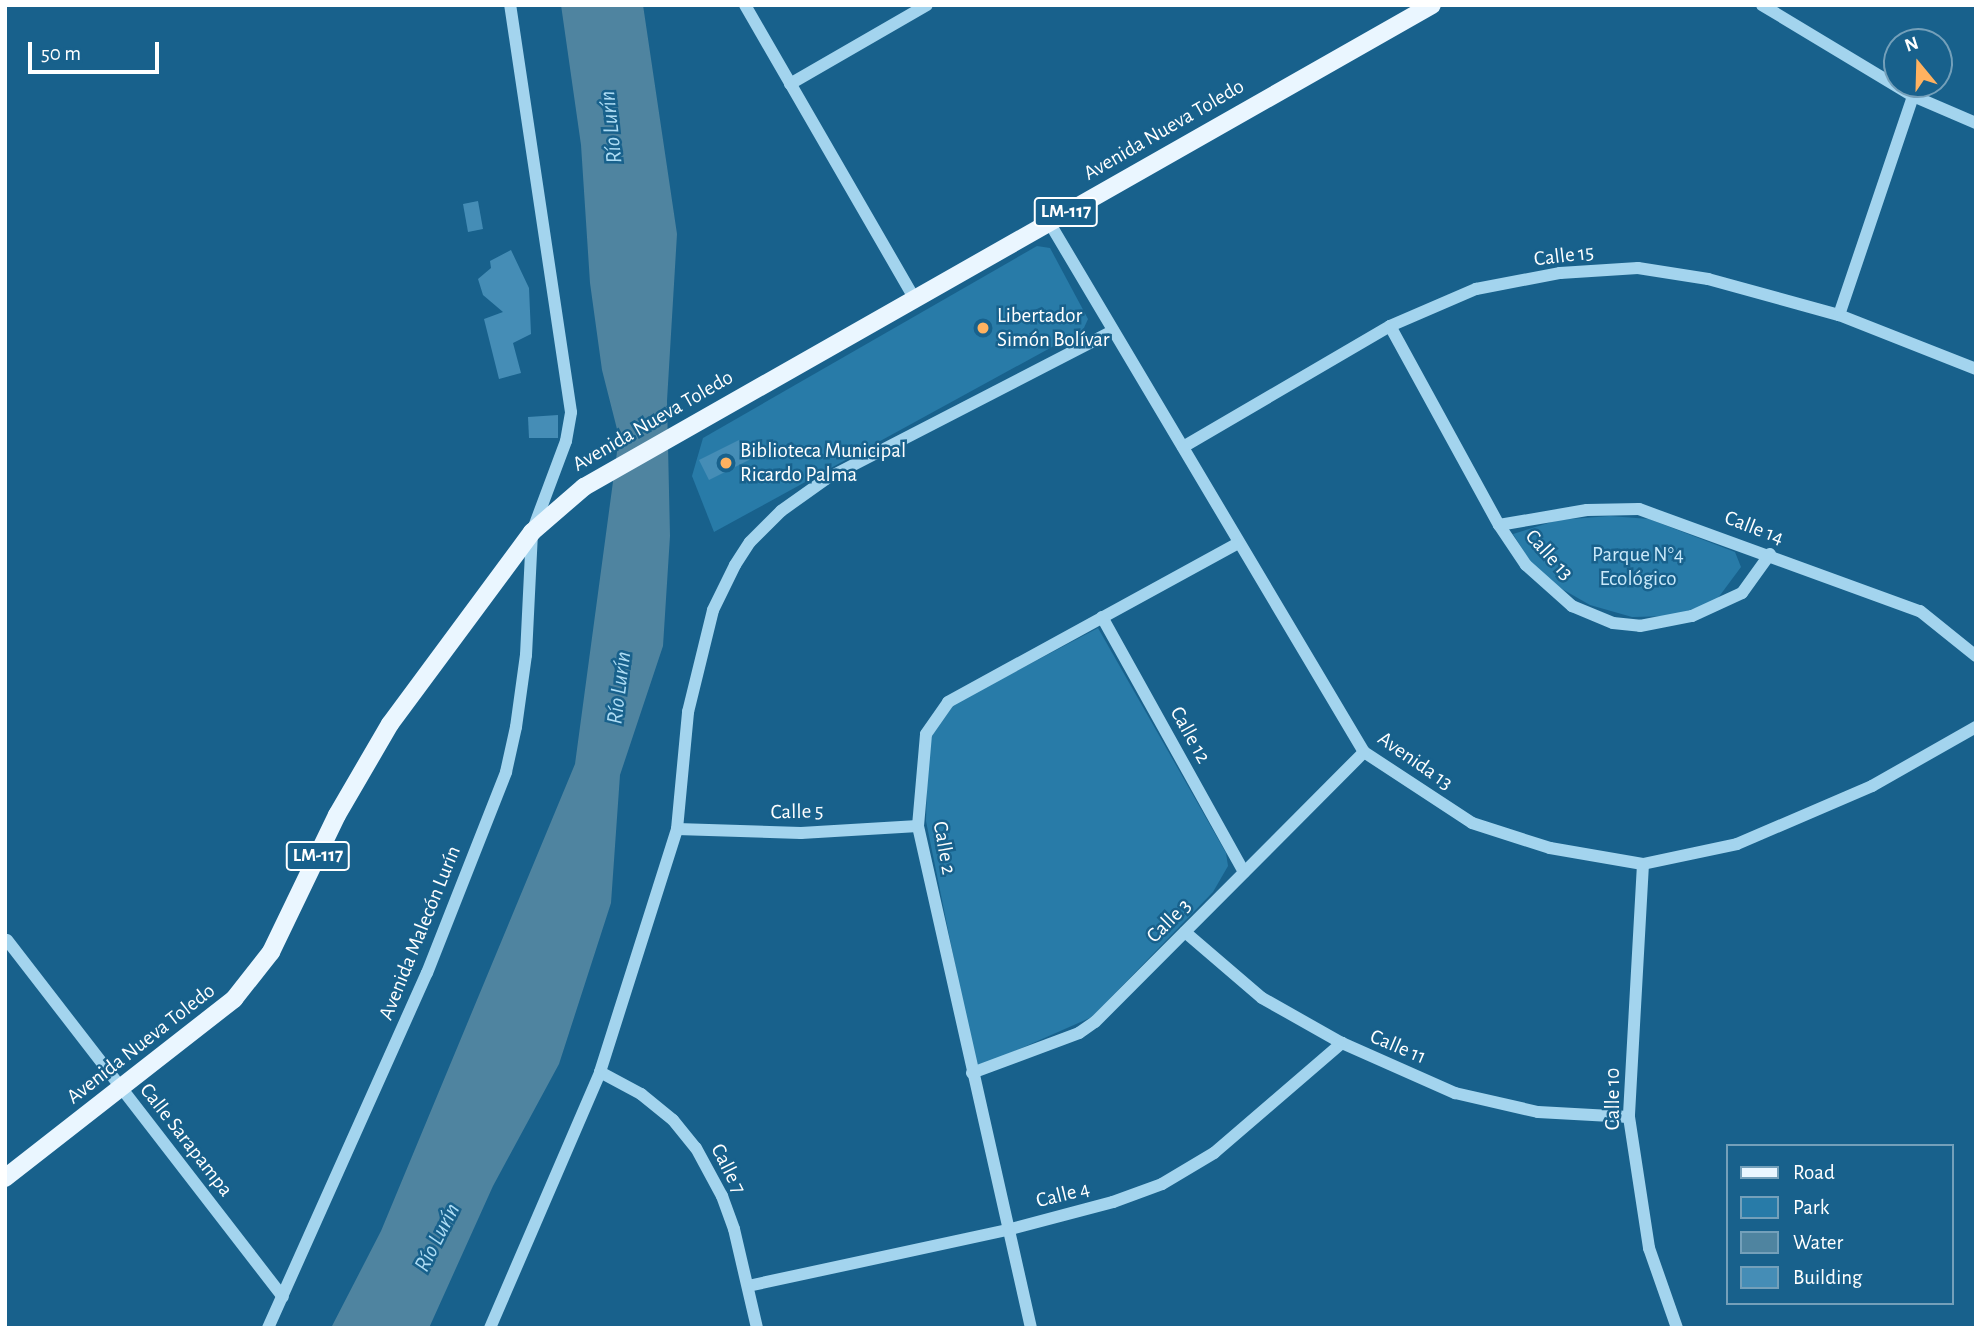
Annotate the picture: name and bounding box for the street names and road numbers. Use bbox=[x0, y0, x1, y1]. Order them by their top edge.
street label: Avenida Nueva Toledo bbox=[1079, 74, 1249, 186]
road number: LM-117 bbox=[1033, 196, 1099, 228]
street label: Calle 15 bbox=[1533, 240, 1595, 272]
street label: Avenida Nueva Toledo bbox=[568, 365, 738, 477]
street label: Calle 14 bbox=[1721, 505, 1787, 551]
street label: Calle 13 bbox=[1520, 524, 1578, 586]
street label: Calle 12 bbox=[1164, 702, 1216, 768]
street label: Avenida 13 bbox=[1373, 726, 1457, 796]
street label: Calle 5 bbox=[770, 799, 824, 825]
street label: Calle 2 bbox=[927, 819, 961, 877]
road number: LM-117 bbox=[285, 841, 351, 872]
street label: Avenida Malecón Lurín bbox=[374, 842, 466, 1024]
street label: Calle 3 bbox=[1141, 893, 1197, 949]
street label: Avenida Nueva Toledo bbox=[62, 978, 220, 1110]
street label: Calle 11 bbox=[1366, 1024, 1430, 1070]
street label: Calle 10 bbox=[1600, 1068, 1626, 1130]
street label: Calle Sarapampa bbox=[134, 1078, 238, 1202]
street label: Calle 7 bbox=[705, 1140, 751, 1198]
street label: Calle 4 bbox=[1034, 1176, 1092, 1214]

